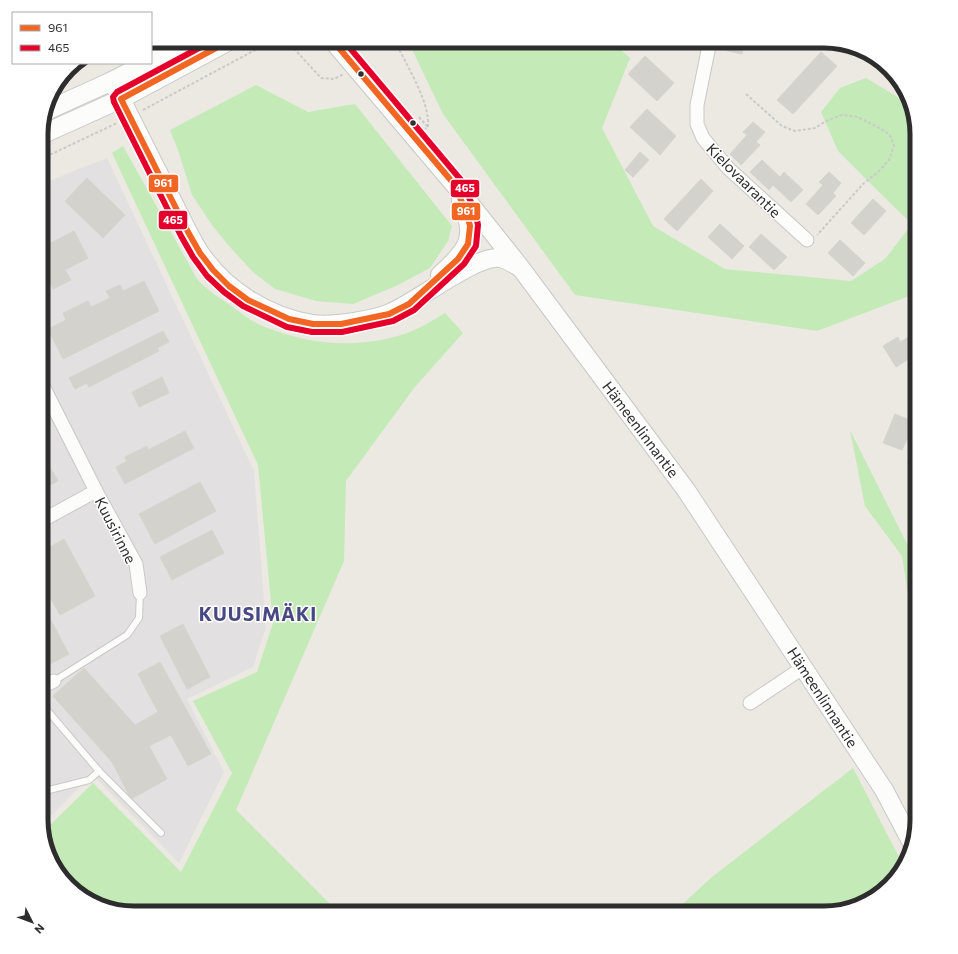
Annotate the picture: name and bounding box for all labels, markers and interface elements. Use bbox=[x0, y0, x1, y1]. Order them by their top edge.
legend bbox=[12, 12, 152, 64]
text: 961 bbox=[48, 20, 68, 34]
text: 465 bbox=[48, 40, 69, 54]
unlabelled marker bbox=[356, 69, 366, 79]
unlabelled marker bbox=[408, 118, 418, 128]
street label: Kielovaarantie bbox=[703, 139, 785, 221]
line badge: 961 bbox=[148, 174, 179, 193]
text: 961 bbox=[154, 176, 172, 189]
line badge: 465 bbox=[450, 179, 480, 198]
text: 465 bbox=[455, 181, 475, 194]
line badge: 961 bbox=[451, 202, 481, 221]
text: 961 bbox=[457, 204, 475, 217]
line badge: 465 bbox=[158, 210, 188, 230]
text: 465 bbox=[163, 213, 183, 226]
street label: Hämeenlinnantie bbox=[599, 377, 683, 481]
street label: Kuusirinne bbox=[92, 494, 140, 566]
district label: KUUSIMÄKI bbox=[199, 602, 317, 625]
street label: Hämeenlinnantie bbox=[784, 644, 862, 751]
north arrow bbox=[12, 902, 52, 942]
text: N bbox=[32, 922, 47, 936]

